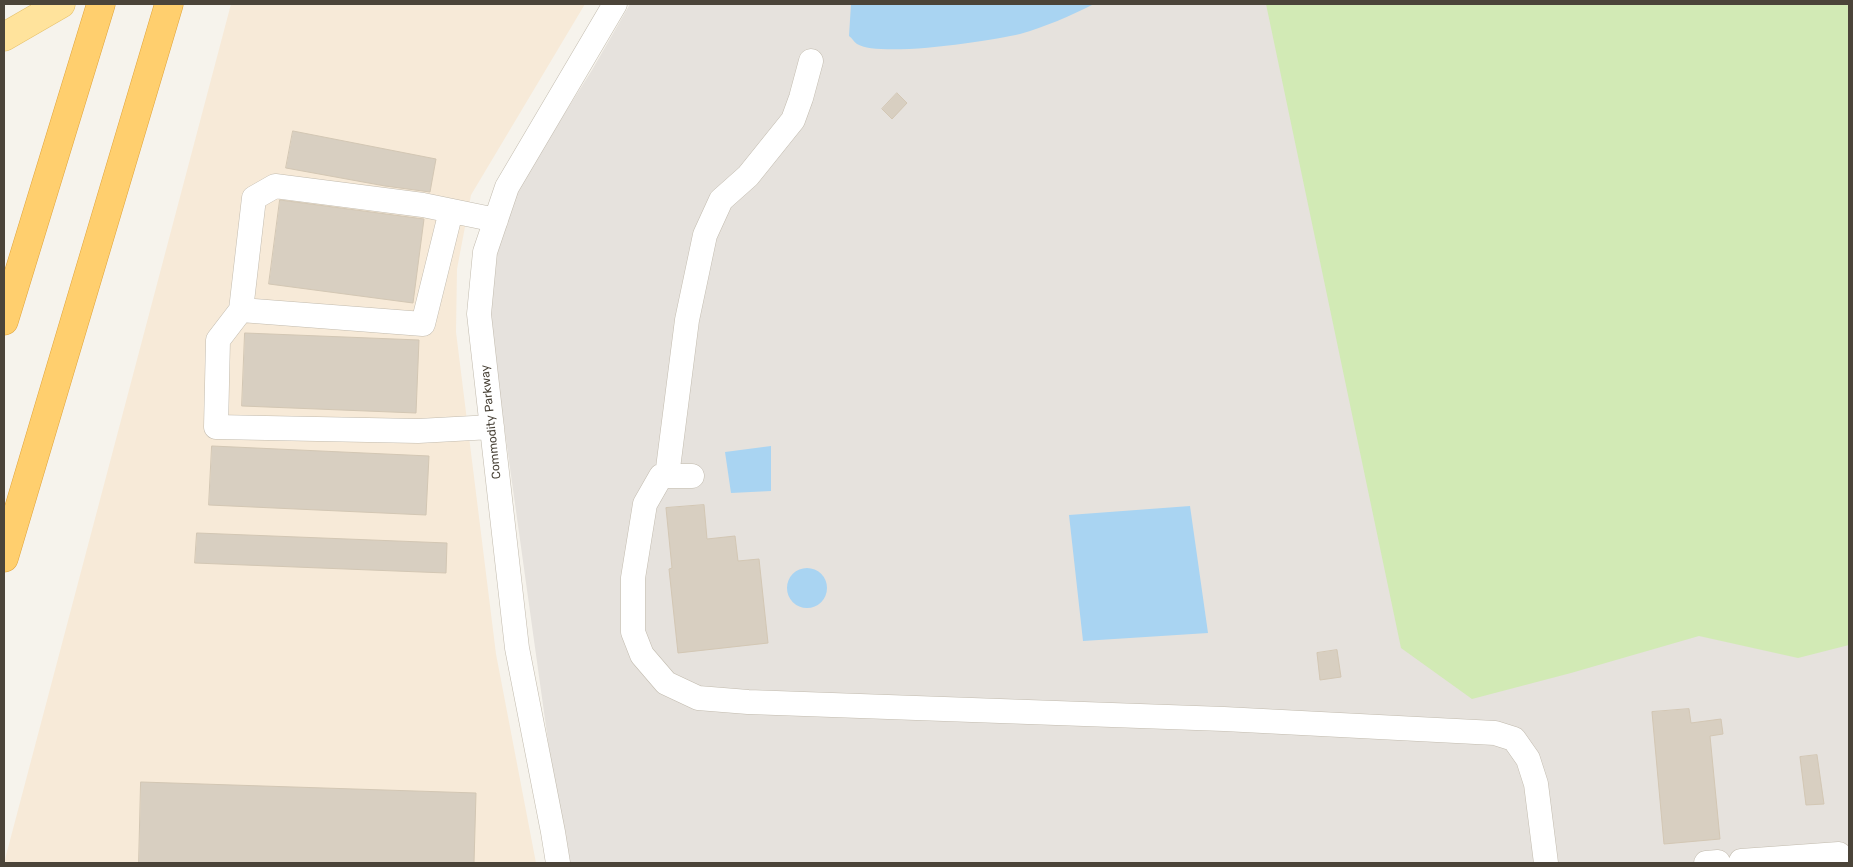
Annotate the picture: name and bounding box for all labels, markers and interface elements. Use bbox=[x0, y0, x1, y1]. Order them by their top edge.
street label: Commodity Parkway bbox=[478, 364, 504, 480]

